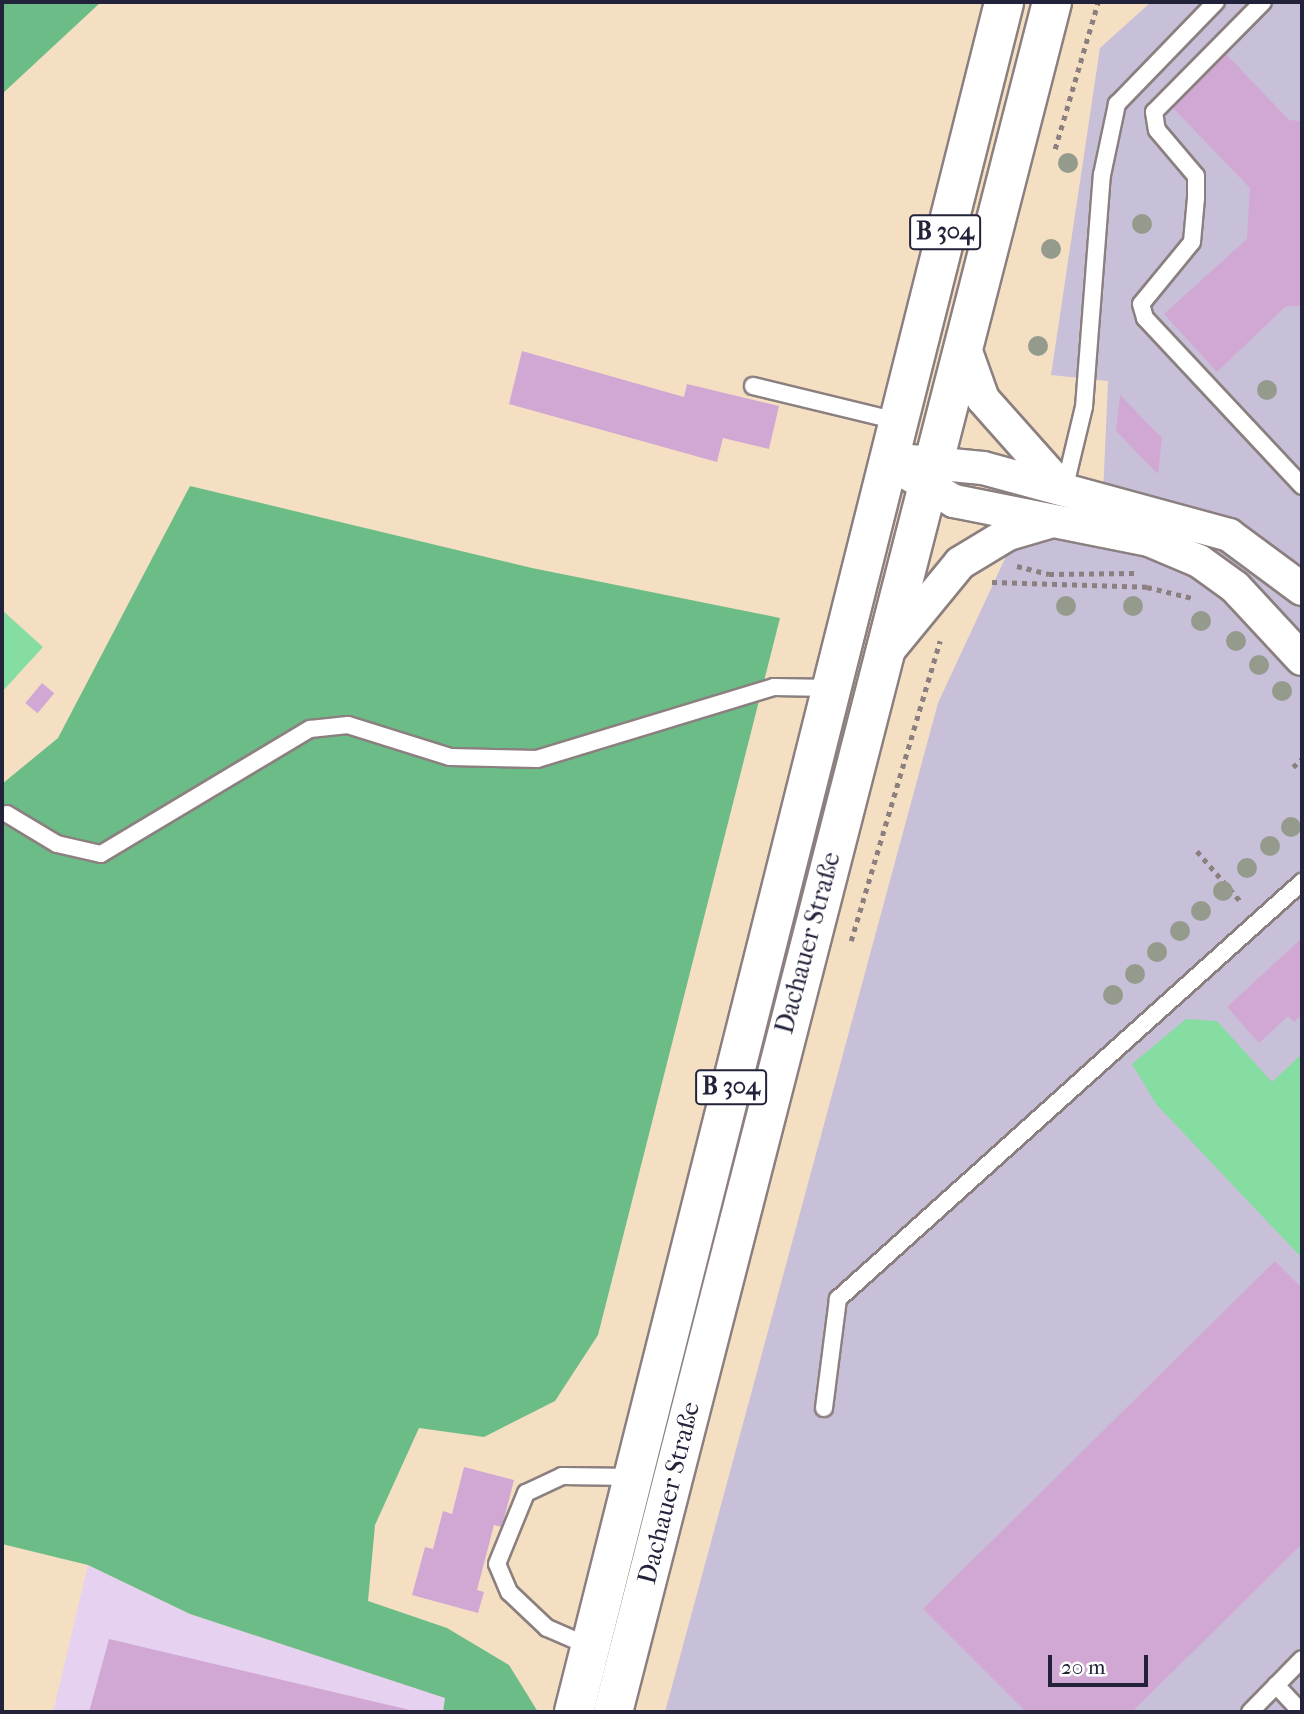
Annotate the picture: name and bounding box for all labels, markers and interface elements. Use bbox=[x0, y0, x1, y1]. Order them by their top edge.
road number: B 304 bbox=[908, 212, 982, 253]
street label: Dachauer Straße bbox=[769, 849, 847, 1037]
road number: B 304 bbox=[694, 1066, 768, 1107]
street label: Dachauer Straße bbox=[631, 1399, 707, 1587]
scale bar bbox=[1052, 1640, 1152, 1684]
text: 20 m bbox=[1061, 1655, 1105, 1679]

